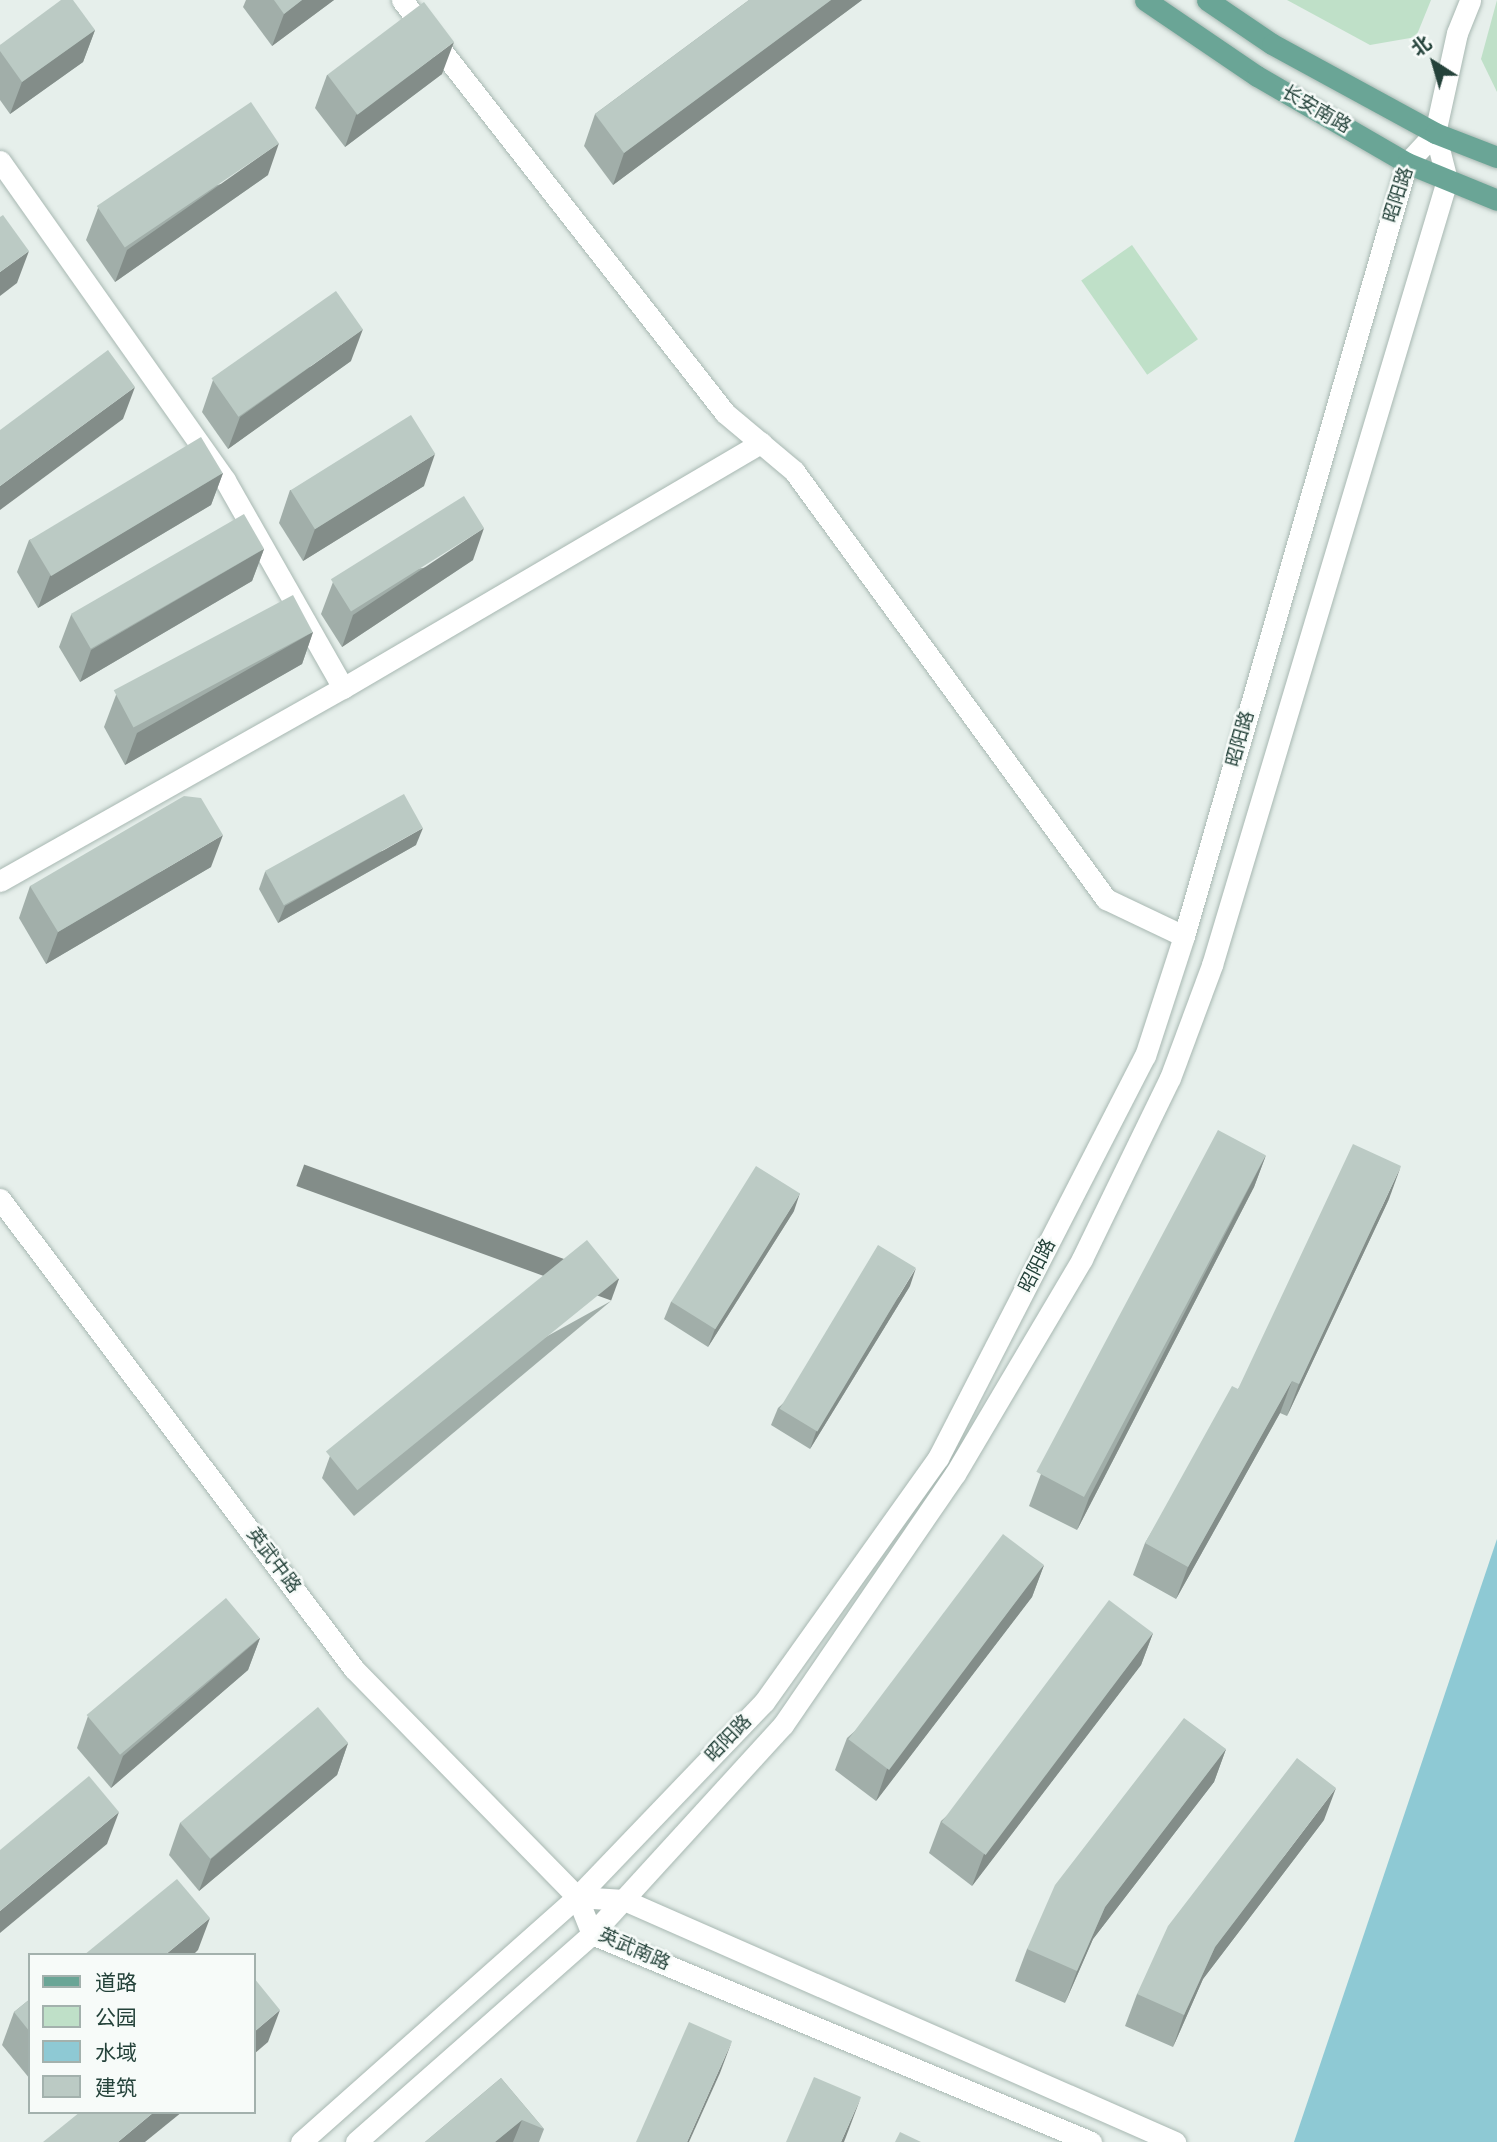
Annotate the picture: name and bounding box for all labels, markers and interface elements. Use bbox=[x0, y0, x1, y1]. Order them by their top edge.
north arrow bbox=[1399, 28, 1469, 98]
text: 北 bbox=[1406, 30, 1437, 62]
street label: 长安南路 bbox=[1277, 81, 1355, 139]
street label: 昭阳路 bbox=[1379, 164, 1419, 226]
street label: 昭阳路 bbox=[1222, 708, 1260, 770]
street label: 昭阳路 bbox=[1015, 1235, 1061, 1297]
street label: 英武中路 bbox=[241, 1524, 305, 1598]
street label: 昭阳路 bbox=[701, 1711, 757, 1767]
street label: 英武南路 bbox=[595, 1924, 673, 1976]
legend bbox=[28, 1953, 256, 2114]
text: 道路 bbox=[95, 1969, 137, 1997]
text: 公园 bbox=[95, 2004, 137, 2032]
text: 水域 bbox=[95, 2039, 137, 2067]
text: 建筑 bbox=[95, 2074, 137, 2102]

